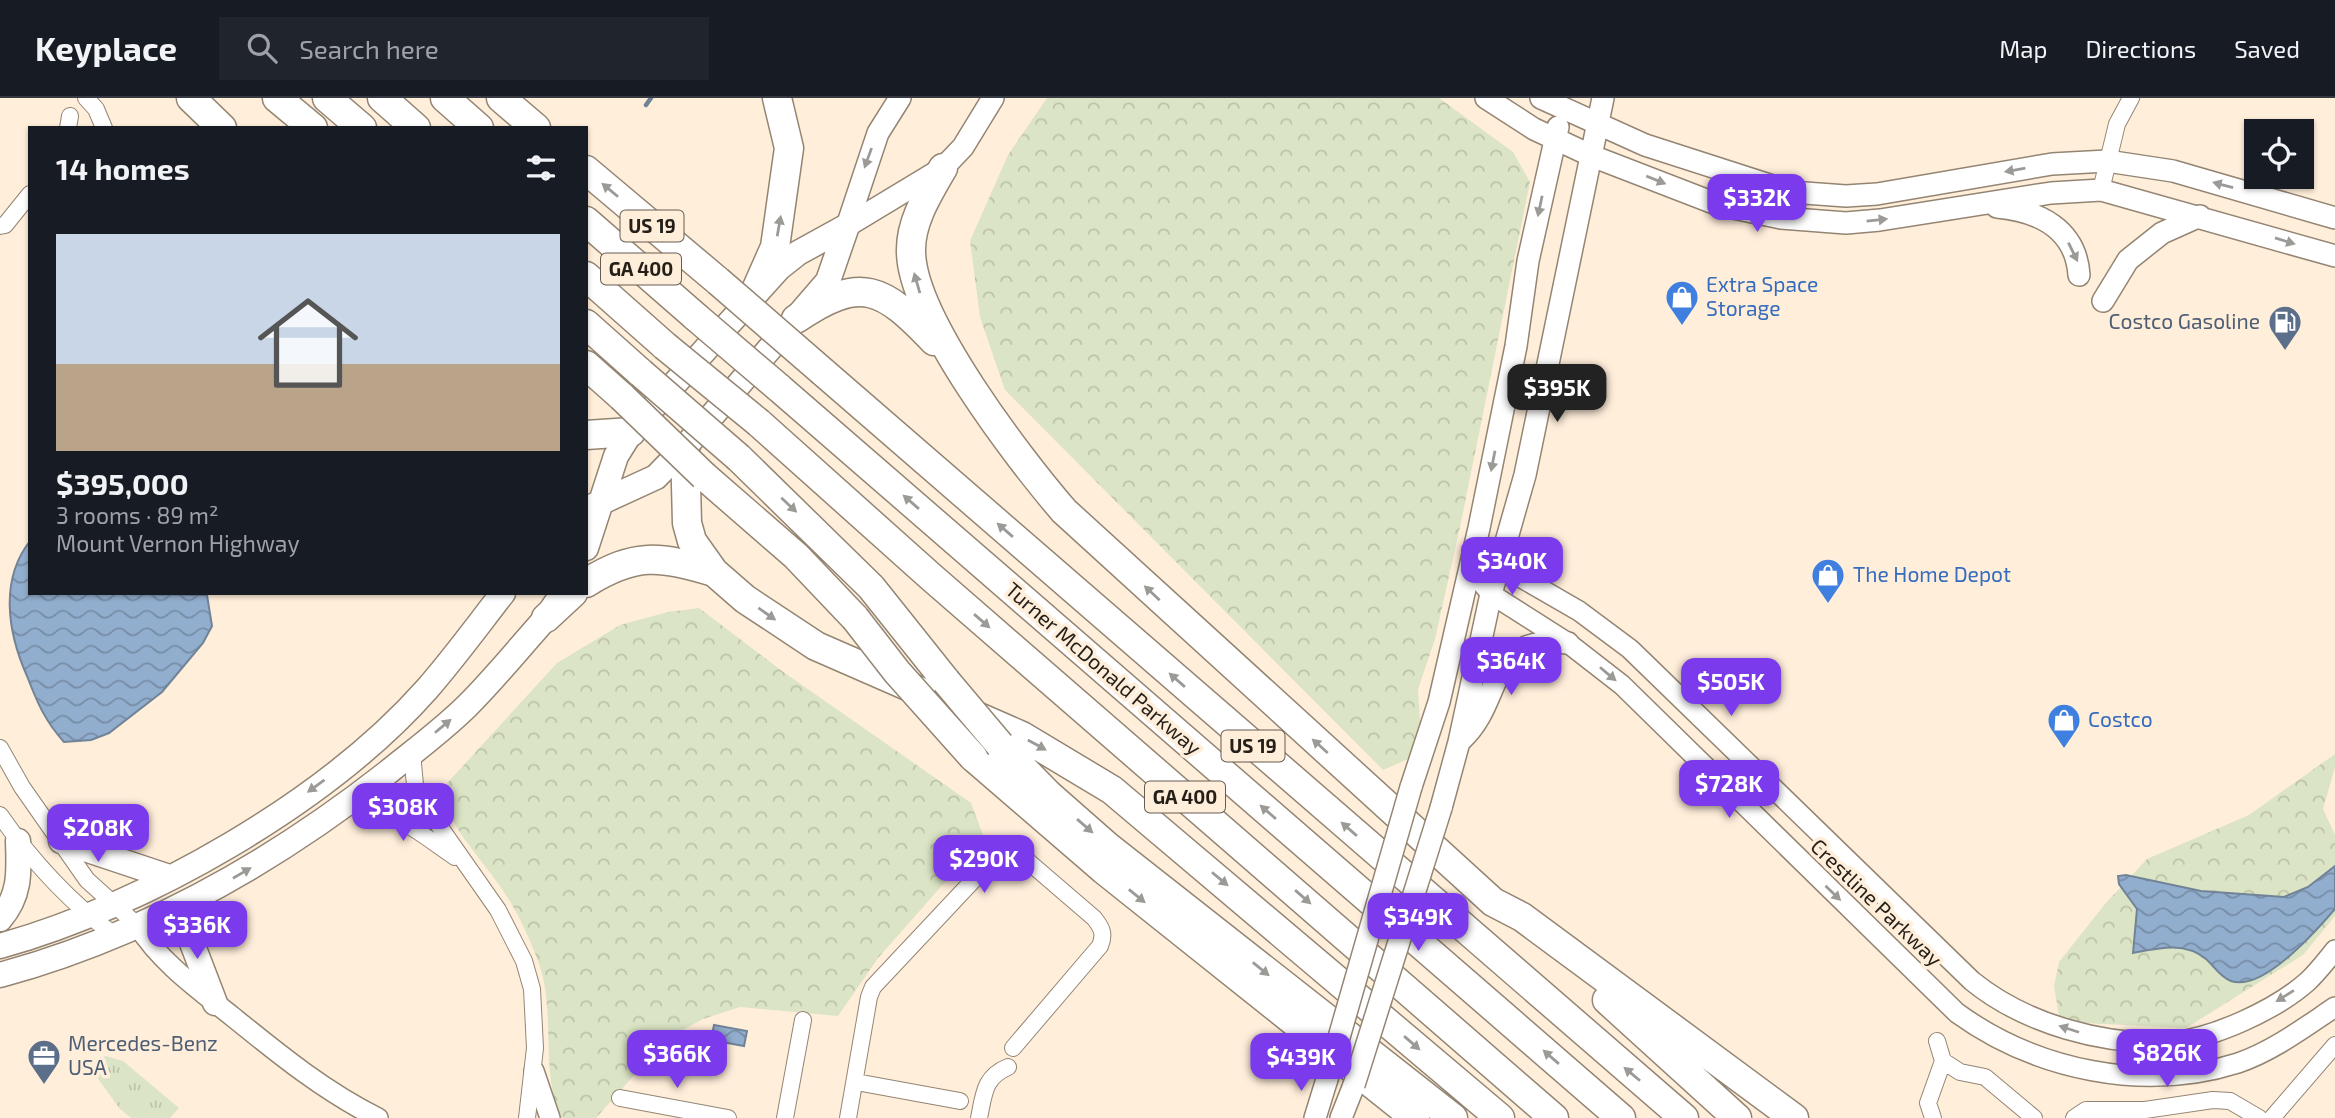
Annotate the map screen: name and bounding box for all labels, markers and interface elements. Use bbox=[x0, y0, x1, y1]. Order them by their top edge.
search box bbox=[219, 17, 709, 80]
text: Keyplace bbox=[35, 28, 177, 68]
icon: search bbox=[243, 29, 281, 67]
text: Search here bbox=[299, 33, 439, 64]
text: Map bbox=[1999, 34, 2047, 63]
text: Directions bbox=[2085, 34, 2196, 63]
text: Saved bbox=[2234, 34, 2300, 63]
map controls bbox=[2244, 119, 2314, 189]
button: locate bbox=[2244, 119, 2314, 189]
one-way arrow bbox=[862, 148, 873, 169]
icon: filters bbox=[522, 149, 560, 187]
text: 14 homes bbox=[56, 150, 190, 186]
one-way arrow bbox=[2004, 165, 2026, 176]
pin: $332K bbox=[1708, 174, 1806, 234]
one-way arrow bbox=[1646, 175, 1667, 186]
one-way arrow bbox=[2212, 179, 2233, 189]
one-way arrow bbox=[601, 183, 618, 198]
text: $332K bbox=[1723, 183, 1791, 211]
one-way arrow bbox=[1534, 195, 1545, 217]
road number: US 19 bbox=[620, 210, 684, 242]
one-way arrow bbox=[774, 215, 785, 237]
one-way arrow bbox=[1866, 215, 1888, 226]
one-way arrow bbox=[2274, 236, 2295, 246]
one-way arrow bbox=[2067, 242, 2078, 262]
road number: GA 400 bbox=[601, 253, 681, 284]
place label: Extra Space Storage bbox=[1706, 271, 1818, 320]
one-way arrow bbox=[911, 272, 921, 293]
shop icon: Extra Space Storage bbox=[1663, 278, 1701, 327]
icon: home bbox=[245, 280, 371, 406]
fuel station icon: Costco Gasoline bbox=[2266, 303, 2304, 352]
place label: Costco Gasoline bbox=[2108, 308, 2260, 333]
pin: $395K bbox=[1508, 364, 1606, 424]
text: $395K bbox=[1523, 373, 1591, 401]
one-way arrow bbox=[1487, 450, 1498, 472]
text: $395,000 bbox=[56, 465, 189, 501]
one-way arrow bbox=[902, 495, 919, 510]
one-way arrow bbox=[780, 496, 797, 512]
text: 3 rooms · 89 m² bbox=[56, 501, 218, 529]
one-way arrow bbox=[997, 523, 1014, 538]
text: Mount Vernon Highway bbox=[56, 529, 300, 557]
pin: $340K bbox=[1463, 538, 1561, 597]
text: $340K bbox=[1477, 546, 1547, 574]
shop icon: The Home Depot bbox=[1809, 556, 1847, 605]
place label: The Home Depot bbox=[1853, 561, 2011, 586]
street label: Turner McDonald Parkway bbox=[1001, 576, 1207, 760]
one-way arrow bbox=[1144, 585, 1161, 601]
one-way arrow bbox=[758, 607, 776, 621]
one-way arrow bbox=[973, 613, 991, 629]
pin: $364K bbox=[1462, 638, 1560, 697]
text: $364K bbox=[1476, 646, 1546, 674]
pin: $505K bbox=[1682, 658, 1780, 718]
one-way arrow bbox=[1598, 666, 1616, 681]
text: $505K bbox=[1697, 667, 1765, 695]
one-way arrow bbox=[1168, 672, 1186, 688]
shop icon: Costco bbox=[2045, 701, 2083, 750]
place label: Costco bbox=[2088, 706, 2153, 731]
one-way arrow bbox=[434, 718, 452, 734]
road number: US 19 bbox=[1222, 730, 1284, 762]
one-way arrow bbox=[1311, 738, 1329, 754]
one-way arrow bbox=[1028, 739, 1047, 751]
pin: $728K bbox=[1680, 760, 1778, 820]
text: $728K bbox=[1695, 769, 1763, 797]
one-way arrow bbox=[307, 779, 325, 793]
road number: GA 400 bbox=[1145, 782, 1225, 812]
pin: $308K bbox=[354, 784, 452, 843]
text: $308K bbox=[368, 792, 438, 820]
pin: $208K bbox=[49, 804, 147, 864]
one-way arrow bbox=[1259, 805, 1276, 820]
text: $208K bbox=[63, 813, 133, 841]
one-way arrow bbox=[1076, 818, 1093, 833]
one-way arrow bbox=[1340, 822, 1357, 837]
street label: Crestline Parkway bbox=[1806, 833, 1948, 971]
pin: $290K bbox=[935, 836, 1033, 895]
text: $290K bbox=[949, 844, 1019, 872]
one-way arrow bbox=[232, 867, 251, 879]
one-way arrow bbox=[1211, 872, 1229, 887]
one-way arrow bbox=[1824, 884, 1841, 901]
one-way arrow bbox=[1128, 888, 1145, 903]
one-way arrow bbox=[1294, 889, 1311, 904]
pin: $349K bbox=[1369, 894, 1467, 953]
pin: $336K bbox=[148, 902, 246, 961]
text: $349K bbox=[1383, 902, 1453, 930]
text: $336K bbox=[163, 910, 231, 938]
one-way arrow bbox=[1252, 962, 1270, 977]
one-way arrow bbox=[2275, 989, 2295, 1002]
one-way arrow bbox=[2058, 1024, 2079, 1034]
place label: Mercedes-Benz USA bbox=[68, 1030, 218, 1079]
pin: $366K bbox=[628, 1030, 726, 1090]
pin: $826K bbox=[2118, 1030, 2216, 1089]
pin: $439K bbox=[1252, 1034, 1350, 1093]
one-way arrow bbox=[1403, 1035, 1421, 1051]
office icon: Mercedes-Benz USA bbox=[25, 1037, 63, 1086]
text: $826K bbox=[2132, 1038, 2202, 1066]
text: $366K bbox=[643, 1039, 711, 1067]
text: $439K bbox=[1266, 1042, 1336, 1070]
one-way arrow bbox=[1542, 1050, 1559, 1065]
one-way arrow bbox=[1623, 1066, 1641, 1082]

